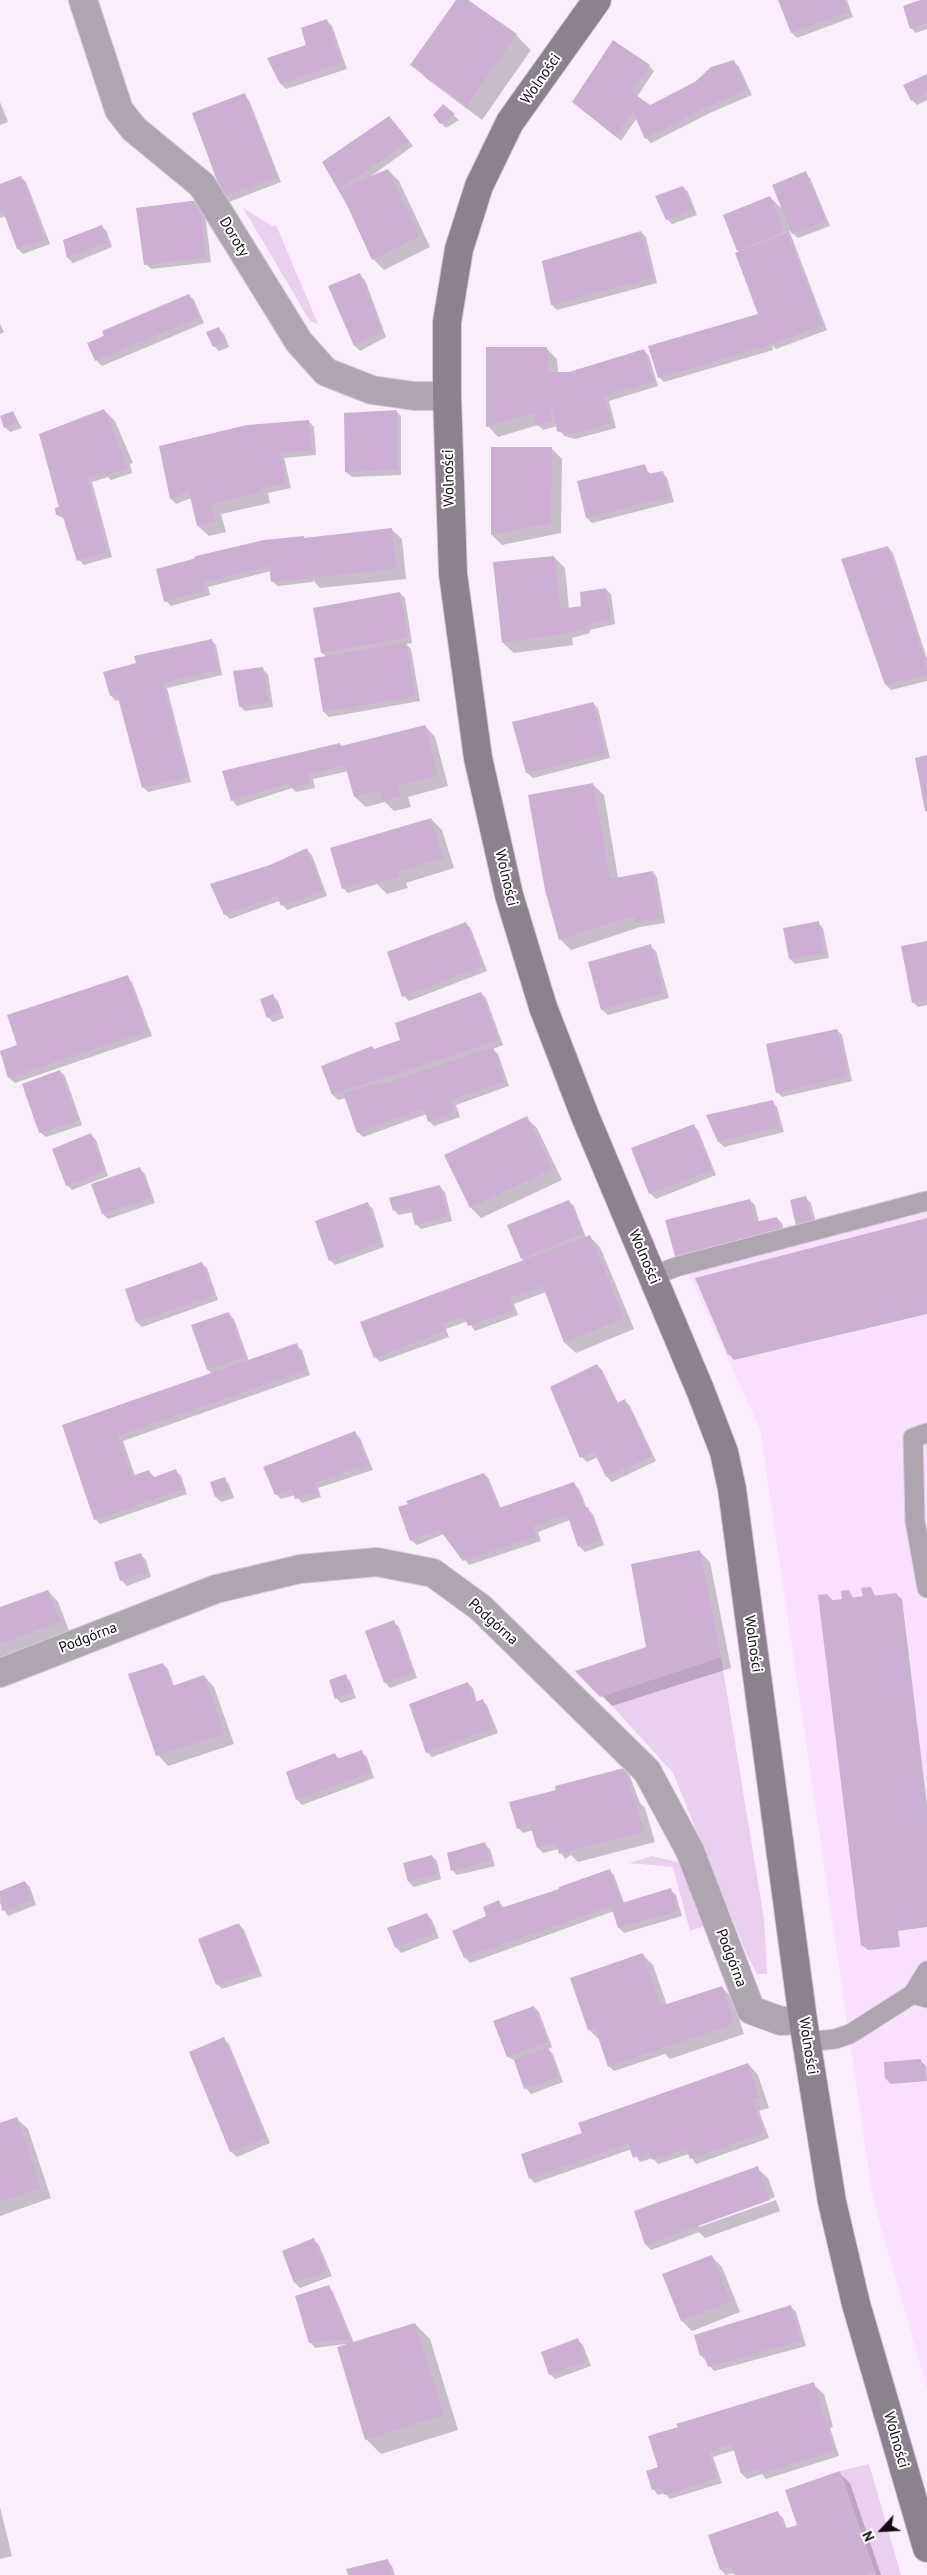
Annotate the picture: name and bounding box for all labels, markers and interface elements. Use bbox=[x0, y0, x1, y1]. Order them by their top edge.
street label: Wolności bbox=[517, 50, 565, 108]
street label: Doroty bbox=[215, 214, 253, 260]
street label: Wolności bbox=[439, 449, 459, 507]
street label: Wolności bbox=[491, 848, 521, 908]
street label: Wolności bbox=[624, 1227, 664, 1287]
street label: Podgórna bbox=[464, 1595, 522, 1649]
street label: Wolności bbox=[740, 1614, 766, 1674]
street label: Podgórna bbox=[56, 1619, 120, 1657]
street label: Podgórna bbox=[712, 1926, 750, 1990]
street label: Wolności bbox=[795, 2016, 821, 2076]
street label: Wolności bbox=[879, 2410, 913, 2470]
north arrow bbox=[857, 2505, 907, 2555]
text: N bbox=[858, 2528, 879, 2544]

